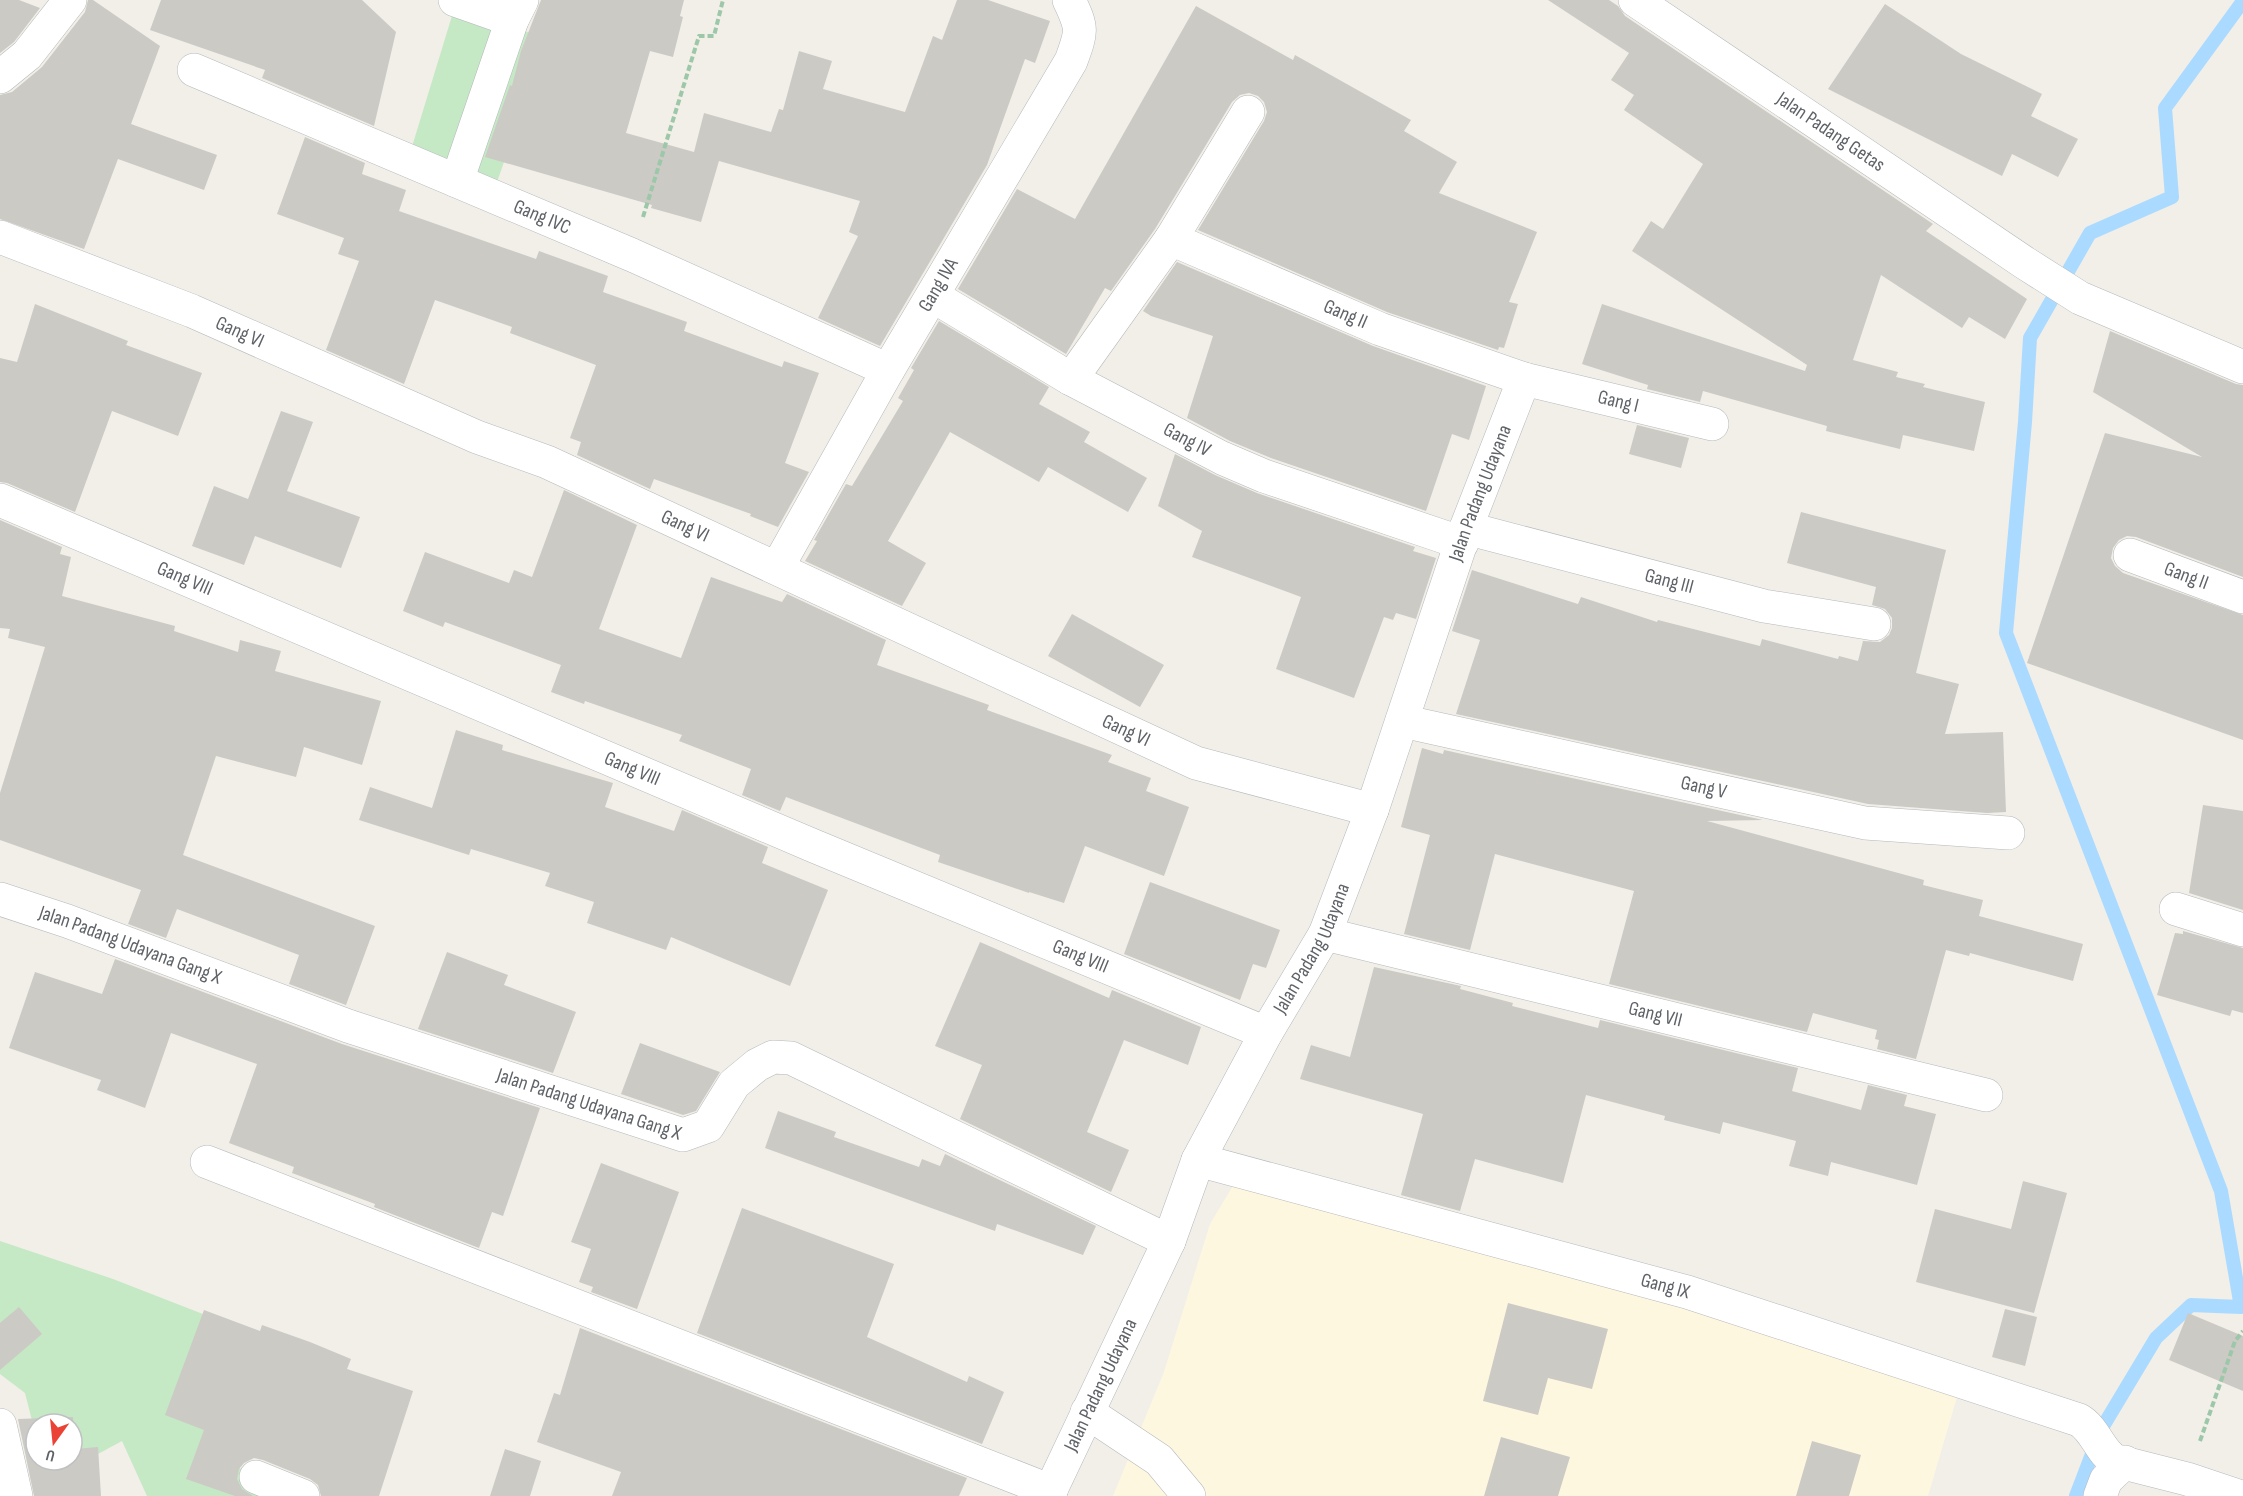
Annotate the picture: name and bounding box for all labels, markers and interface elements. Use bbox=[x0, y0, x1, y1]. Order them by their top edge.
street label: Jalan Padang Getas bbox=[1771, 86, 1889, 177]
street label: Gang IVC bbox=[510, 194, 574, 240]
street label: Gang IVA bbox=[913, 253, 964, 316]
street label: Gang II bbox=[1320, 294, 1371, 334]
street label: Gang VI bbox=[212, 311, 268, 353]
street label: Gang I bbox=[1595, 385, 1641, 418]
street label: Gang IV bbox=[1159, 417, 1215, 462]
street label: Jalan Padang Udayana bbox=[1443, 422, 1517, 565]
street label: Gang VI bbox=[657, 505, 713, 548]
street label: Gang VIII bbox=[153, 556, 217, 601]
street label: Gang II bbox=[2161, 557, 2212, 595]
street label: Gang III bbox=[1642, 563, 1696, 599]
street label: Gang VI bbox=[1098, 709, 1154, 752]
street label: Gang VIII bbox=[601, 746, 664, 791]
street label: Gang V bbox=[1679, 771, 1729, 804]
street label: Jalan Padang Udayana bbox=[1268, 880, 1355, 1019]
street label: Jalan Padang Udayana Gang X bbox=[35, 900, 225, 990]
street label: Gang VIII bbox=[1049, 934, 1112, 979]
street label: Gang VII bbox=[1626, 996, 1685, 1033]
street label: Jalan Padang Udayana Gang X bbox=[493, 1063, 685, 1146]
street label: Gang IX bbox=[1638, 1268, 1693, 1304]
street label: Jalan Padang Udayana bbox=[1059, 1315, 1142, 1456]
north arrow bbox=[24, 1412, 84, 1472]
text: U bbox=[44, 1445, 57, 1465]

